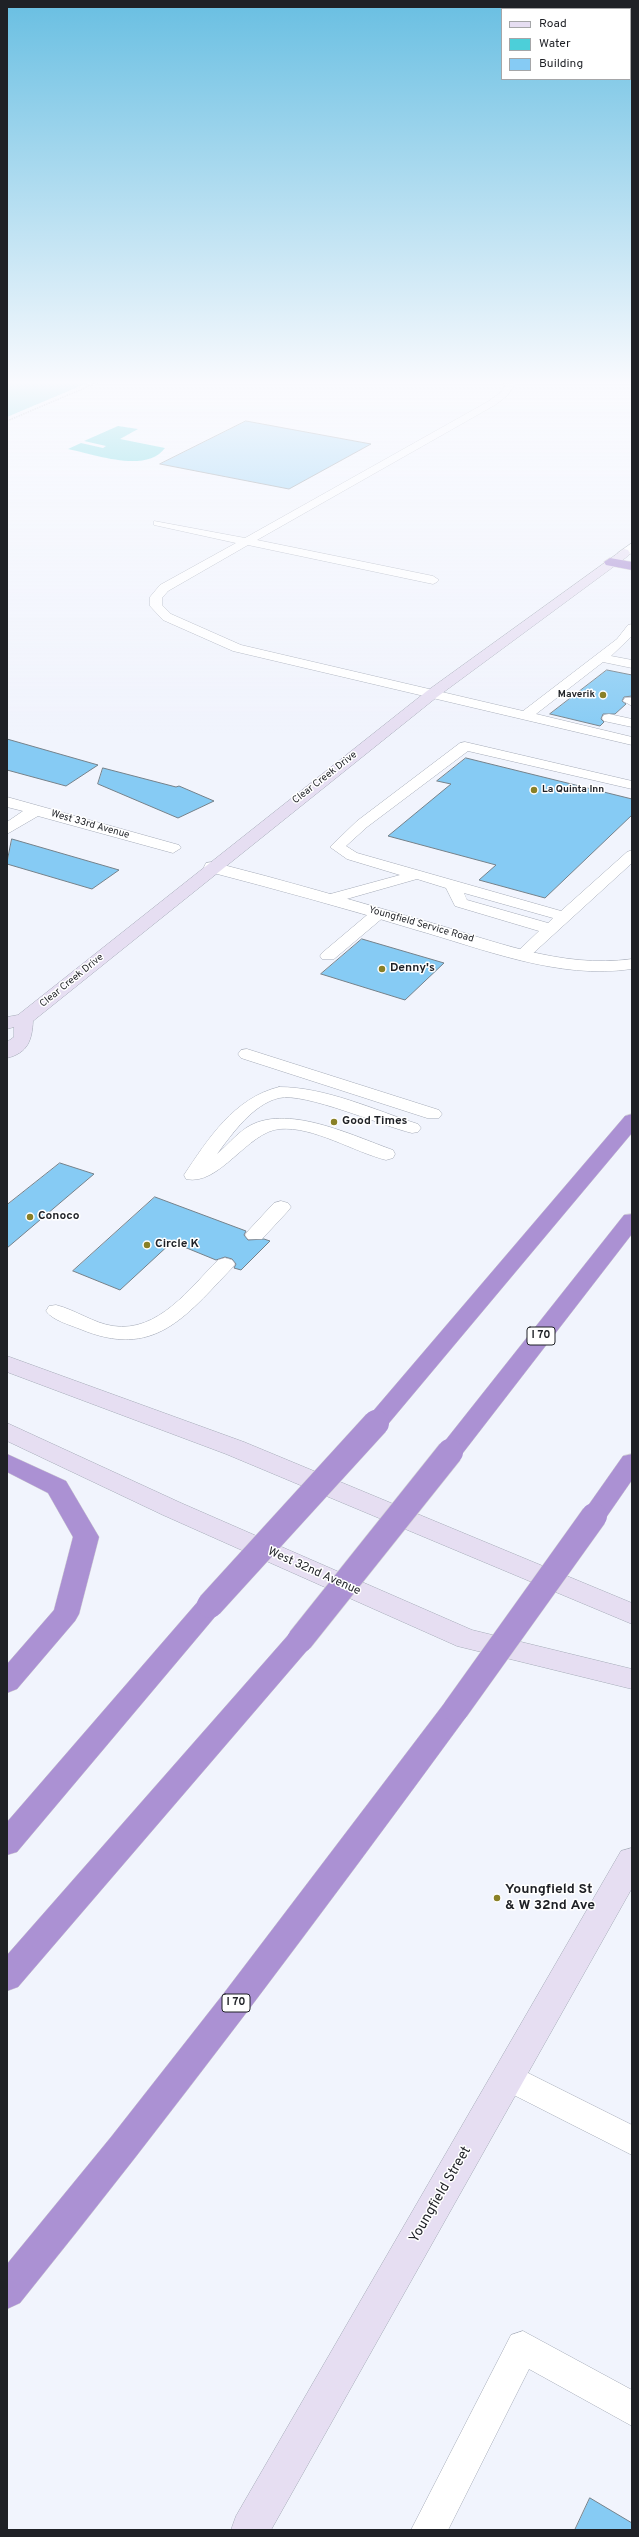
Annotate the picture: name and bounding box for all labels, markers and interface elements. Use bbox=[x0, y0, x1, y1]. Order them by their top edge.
legend bbox=[501, 8, 631, 80]
text: Road bbox=[539, 16, 567, 32]
text: Water bbox=[539, 36, 571, 52]
text: Building bbox=[539, 56, 583, 72]
place label: Maverik bbox=[558, 689, 595, 701]
marker: Maverik bbox=[598, 690, 608, 700]
street label: Clear Creek Drive bbox=[290, 749, 360, 807]
place label: La Quinta Inn bbox=[542, 784, 604, 796]
marker: La Quinta Inn bbox=[529, 785, 539, 795]
street label: West 33rd Avenue bbox=[49, 808, 131, 842]
street label: Youngfield Service Road bbox=[367, 904, 475, 946]
street label: Clear Creek Drive bbox=[38, 952, 106, 1010]
place label: Denny's bbox=[390, 962, 435, 976]
marker: Denny's bbox=[377, 964, 387, 974]
place label: Good Times bbox=[342, 1115, 408, 1129]
marker: Good Times bbox=[329, 1117, 339, 1127]
place label: Conoco bbox=[38, 1210, 80, 1224]
marker: Conoco bbox=[25, 1212, 35, 1222]
place label: Circle K bbox=[155, 1238, 199, 1252]
marker: Circle K bbox=[142, 1240, 152, 1250]
road number: I 70 bbox=[527, 1327, 555, 1345]
street label: West 32nd Avenue bbox=[265, 1545, 363, 1599]
place label: Youngfield St & W 32nd Ave bbox=[505, 1882, 595, 1914]
marker: Youngfield St & W 32nd Ave bbox=[492, 1893, 502, 1903]
road number: I 70 bbox=[222, 1994, 250, 2012]
street label: Youngfield Street bbox=[407, 2144, 475, 2246]

